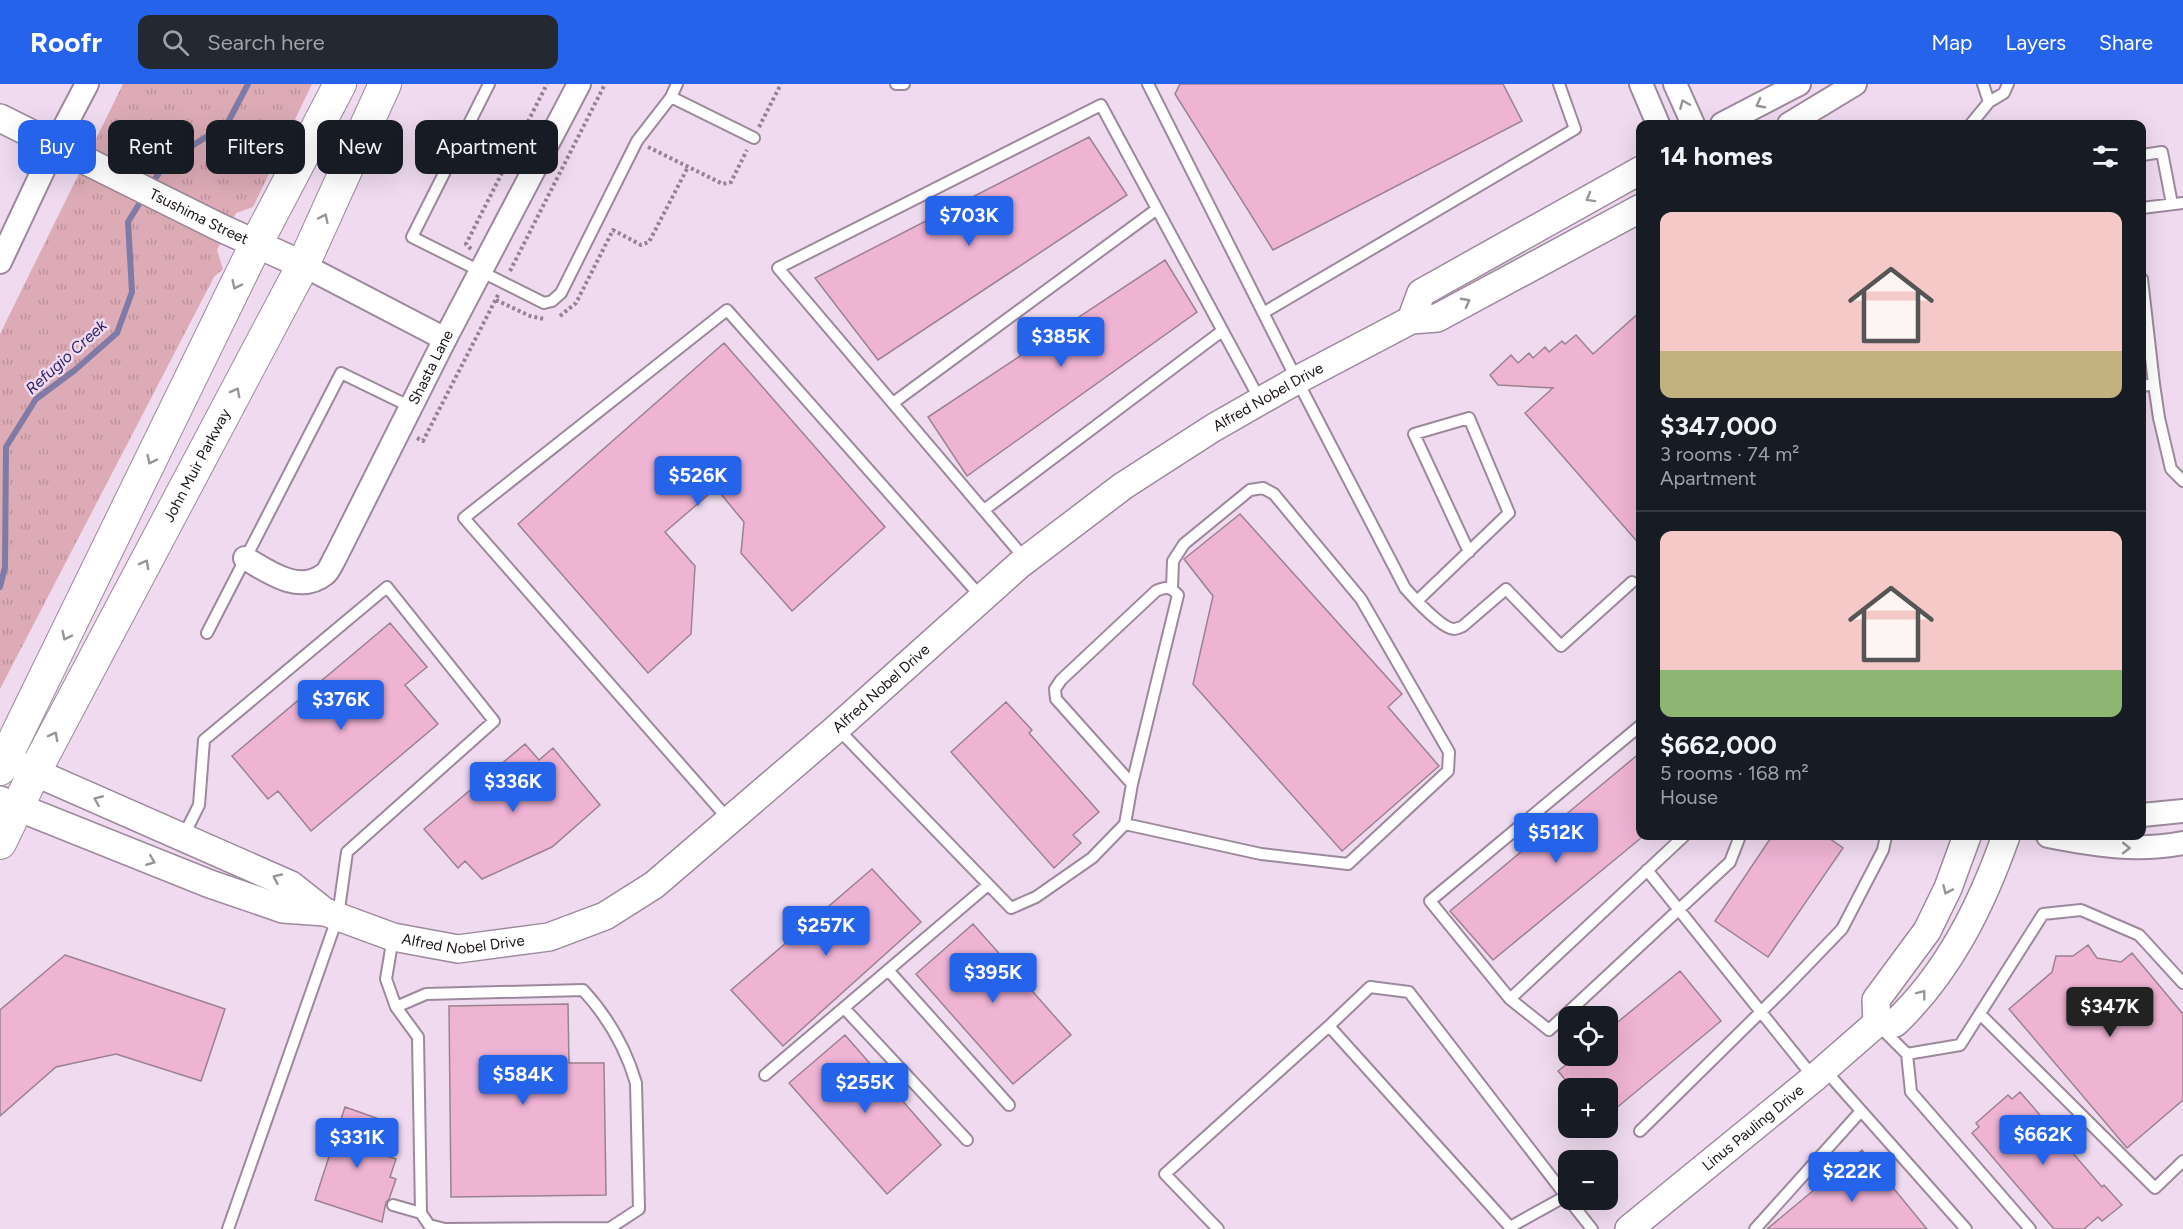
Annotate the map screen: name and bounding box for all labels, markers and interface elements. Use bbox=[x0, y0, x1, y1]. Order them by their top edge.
search box bbox=[138, 15, 558, 69]
text: Roofr bbox=[30, 25, 102, 59]
icon: search bbox=[159, 26, 192, 59]
text: Search here bbox=[207, 29, 325, 56]
text: Map bbox=[1932, 30, 1972, 55]
text: Layers bbox=[2005, 30, 2066, 55]
text: Share bbox=[2099, 30, 2153, 55]
one-way arrow bbox=[1756, 97, 1767, 109]
one-way arrow bbox=[1679, 100, 1691, 111]
chip: Buy bbox=[18, 120, 96, 174]
chip: Rent bbox=[108, 120, 194, 174]
chip: Filters bbox=[206, 120, 305, 174]
chip: New bbox=[317, 120, 403, 174]
chip: Apartment bbox=[415, 120, 558, 174]
text: 14 homes bbox=[1660, 140, 1773, 172]
icon: filters bbox=[2089, 140, 2122, 173]
street label: Tsushima Street bbox=[146, 185, 252, 248]
one-way arrow bbox=[1586, 191, 1596, 202]
pin: $703K bbox=[927, 196, 1011, 247]
text: $703K bbox=[939, 203, 999, 227]
one-way arrow bbox=[317, 213, 329, 224]
icon: home bbox=[1837, 251, 1945, 359]
one-way arrow bbox=[232, 279, 244, 290]
one-way arrow bbox=[1460, 298, 1470, 309]
water label: Refugio Creek bbox=[22, 315, 111, 398]
pin: $385K bbox=[1019, 317, 1103, 368]
text: $385K bbox=[1031, 324, 1091, 348]
street label: Shasta Lane bbox=[404, 327, 457, 408]
street label: Alfred Nobel Drive bbox=[1210, 359, 1326, 435]
one-way arrow bbox=[229, 387, 240, 398]
street label: John Muir Parkway bbox=[160, 405, 234, 525]
text: $347,000 bbox=[1660, 410, 1777, 442]
text: 3 rooms · 74 m² bbox=[1660, 442, 1799, 466]
one-way arrow bbox=[147, 454, 158, 465]
pin: $526K bbox=[656, 456, 740, 507]
text: $526K bbox=[668, 463, 728, 487]
text: Apartment bbox=[1660, 466, 1757, 490]
one-way arrow bbox=[138, 560, 149, 570]
icon: home bbox=[1837, 570, 1945, 678]
one-way arrow bbox=[61, 629, 73, 640]
street label: Alfred Nobel Drive bbox=[829, 640, 933, 736]
pin: $376K bbox=[299, 680, 383, 731]
text: $376K bbox=[312, 687, 370, 711]
text: $662,000 bbox=[1660, 729, 1777, 761]
one-way arrow bbox=[46, 732, 58, 743]
text: 5 rooms · 168 m² bbox=[1660, 761, 1809, 785]
pin: $336K bbox=[471, 762, 555, 813]
text: $336K bbox=[484, 769, 542, 793]
text: House bbox=[1660, 785, 1718, 809]
one-way arrow bbox=[94, 796, 105, 808]
pin: $512K bbox=[1514, 813, 1598, 864]
text: $512K bbox=[1528, 820, 1584, 844]
one-way arrow bbox=[2122, 841, 2131, 854]
one-way arrow bbox=[145, 853, 156, 866]
one-way arrow bbox=[273, 874, 284, 886]
one-way arrow bbox=[1942, 884, 1954, 895]
pin: $257K bbox=[784, 906, 868, 957]
text: $257K bbox=[797, 913, 855, 937]
street label: Alfred Nobel Drive bbox=[400, 930, 526, 958]
pin: $395K bbox=[951, 953, 1035, 1004]
text: $395K bbox=[964, 960, 1022, 984]
pin: $347K bbox=[2068, 987, 2152, 1038]
one-way arrow bbox=[1915, 990, 1926, 1001]
text: $347K bbox=[2080, 994, 2140, 1018]
map controls bbox=[1558, 1006, 1618, 1210]
button: locate bbox=[1558, 1006, 1618, 1066]
pin: $584K bbox=[481, 1055, 565, 1106]
text: $584K bbox=[493, 1062, 553, 1086]
pin: $255K bbox=[823, 1063, 907, 1114]
text: $255K bbox=[835, 1070, 895, 1094]
button: + bbox=[1558, 1078, 1618, 1138]
street label: Linus Pauling Drive bbox=[1699, 1081, 1807, 1175]
pin: $662K bbox=[2001, 1115, 2085, 1166]
pin: $331K bbox=[315, 1118, 399, 1169]
text: $662K bbox=[2013, 1122, 2073, 1146]
text: $331K bbox=[329, 1125, 385, 1149]
button: − bbox=[1558, 1150, 1618, 1210]
pin: $222K bbox=[1810, 1152, 1894, 1203]
text: $222K bbox=[1822, 1159, 1882, 1183]

